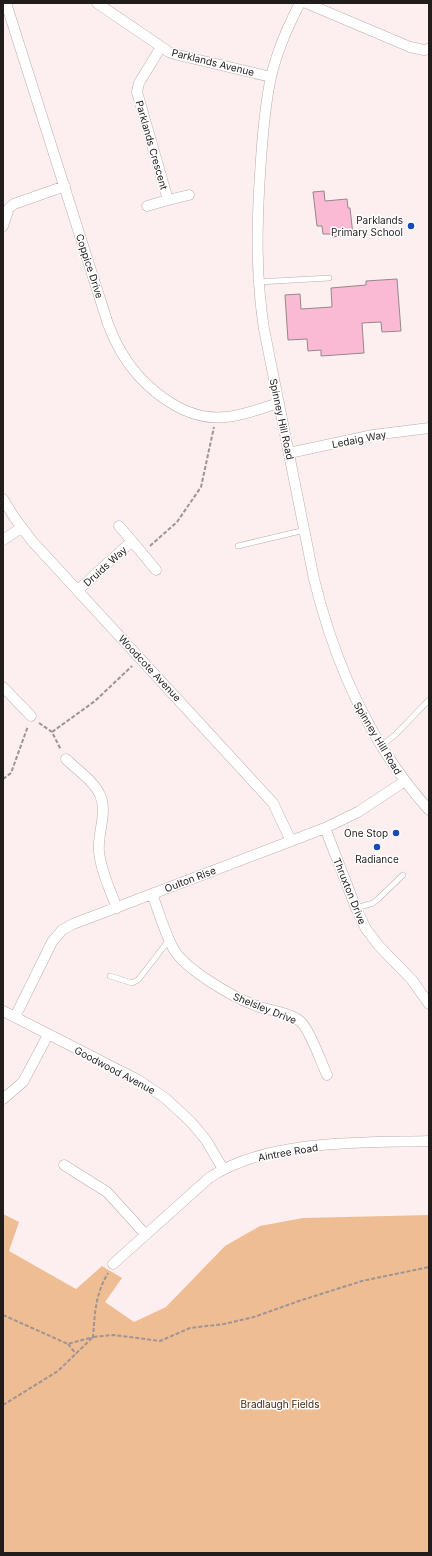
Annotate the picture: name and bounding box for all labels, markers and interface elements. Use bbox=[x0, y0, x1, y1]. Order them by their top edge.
street label: Parklands Avenue bbox=[170, 46, 256, 78]
street label: Parklands Crescent bbox=[134, 99, 171, 192]
place label: Parklands Primary School bbox=[331, 214, 403, 238]
marker: Parklands Primary School bbox=[406, 221, 416, 231]
street label: Coppice Drive bbox=[74, 232, 106, 300]
street label: Spinney Hill Road bbox=[268, 377, 296, 461]
street label: Ledaig Way bbox=[331, 428, 388, 450]
street label: Druids Way bbox=[81, 543, 129, 589]
street label: Woodcote Avenue bbox=[116, 632, 184, 704]
street label: Spinney Hill Road bbox=[352, 700, 404, 776]
place label: One Stop bbox=[344, 827, 388, 839]
marker: One Stop bbox=[391, 828, 401, 838]
marker: Radiance bbox=[372, 842, 382, 852]
place label: Radiance bbox=[355, 853, 399, 865]
street label: Thruxton Drive bbox=[331, 856, 369, 926]
street label: Oulton Rise bbox=[163, 864, 218, 894]
street label: Shelsley Drive bbox=[232, 990, 299, 1026]
street label: Goodwood Avenue bbox=[73, 1044, 158, 1096]
street label: Aintree Road bbox=[257, 1141, 319, 1163]
park label: Bradlaugh Fields bbox=[241, 1398, 319, 1410]

